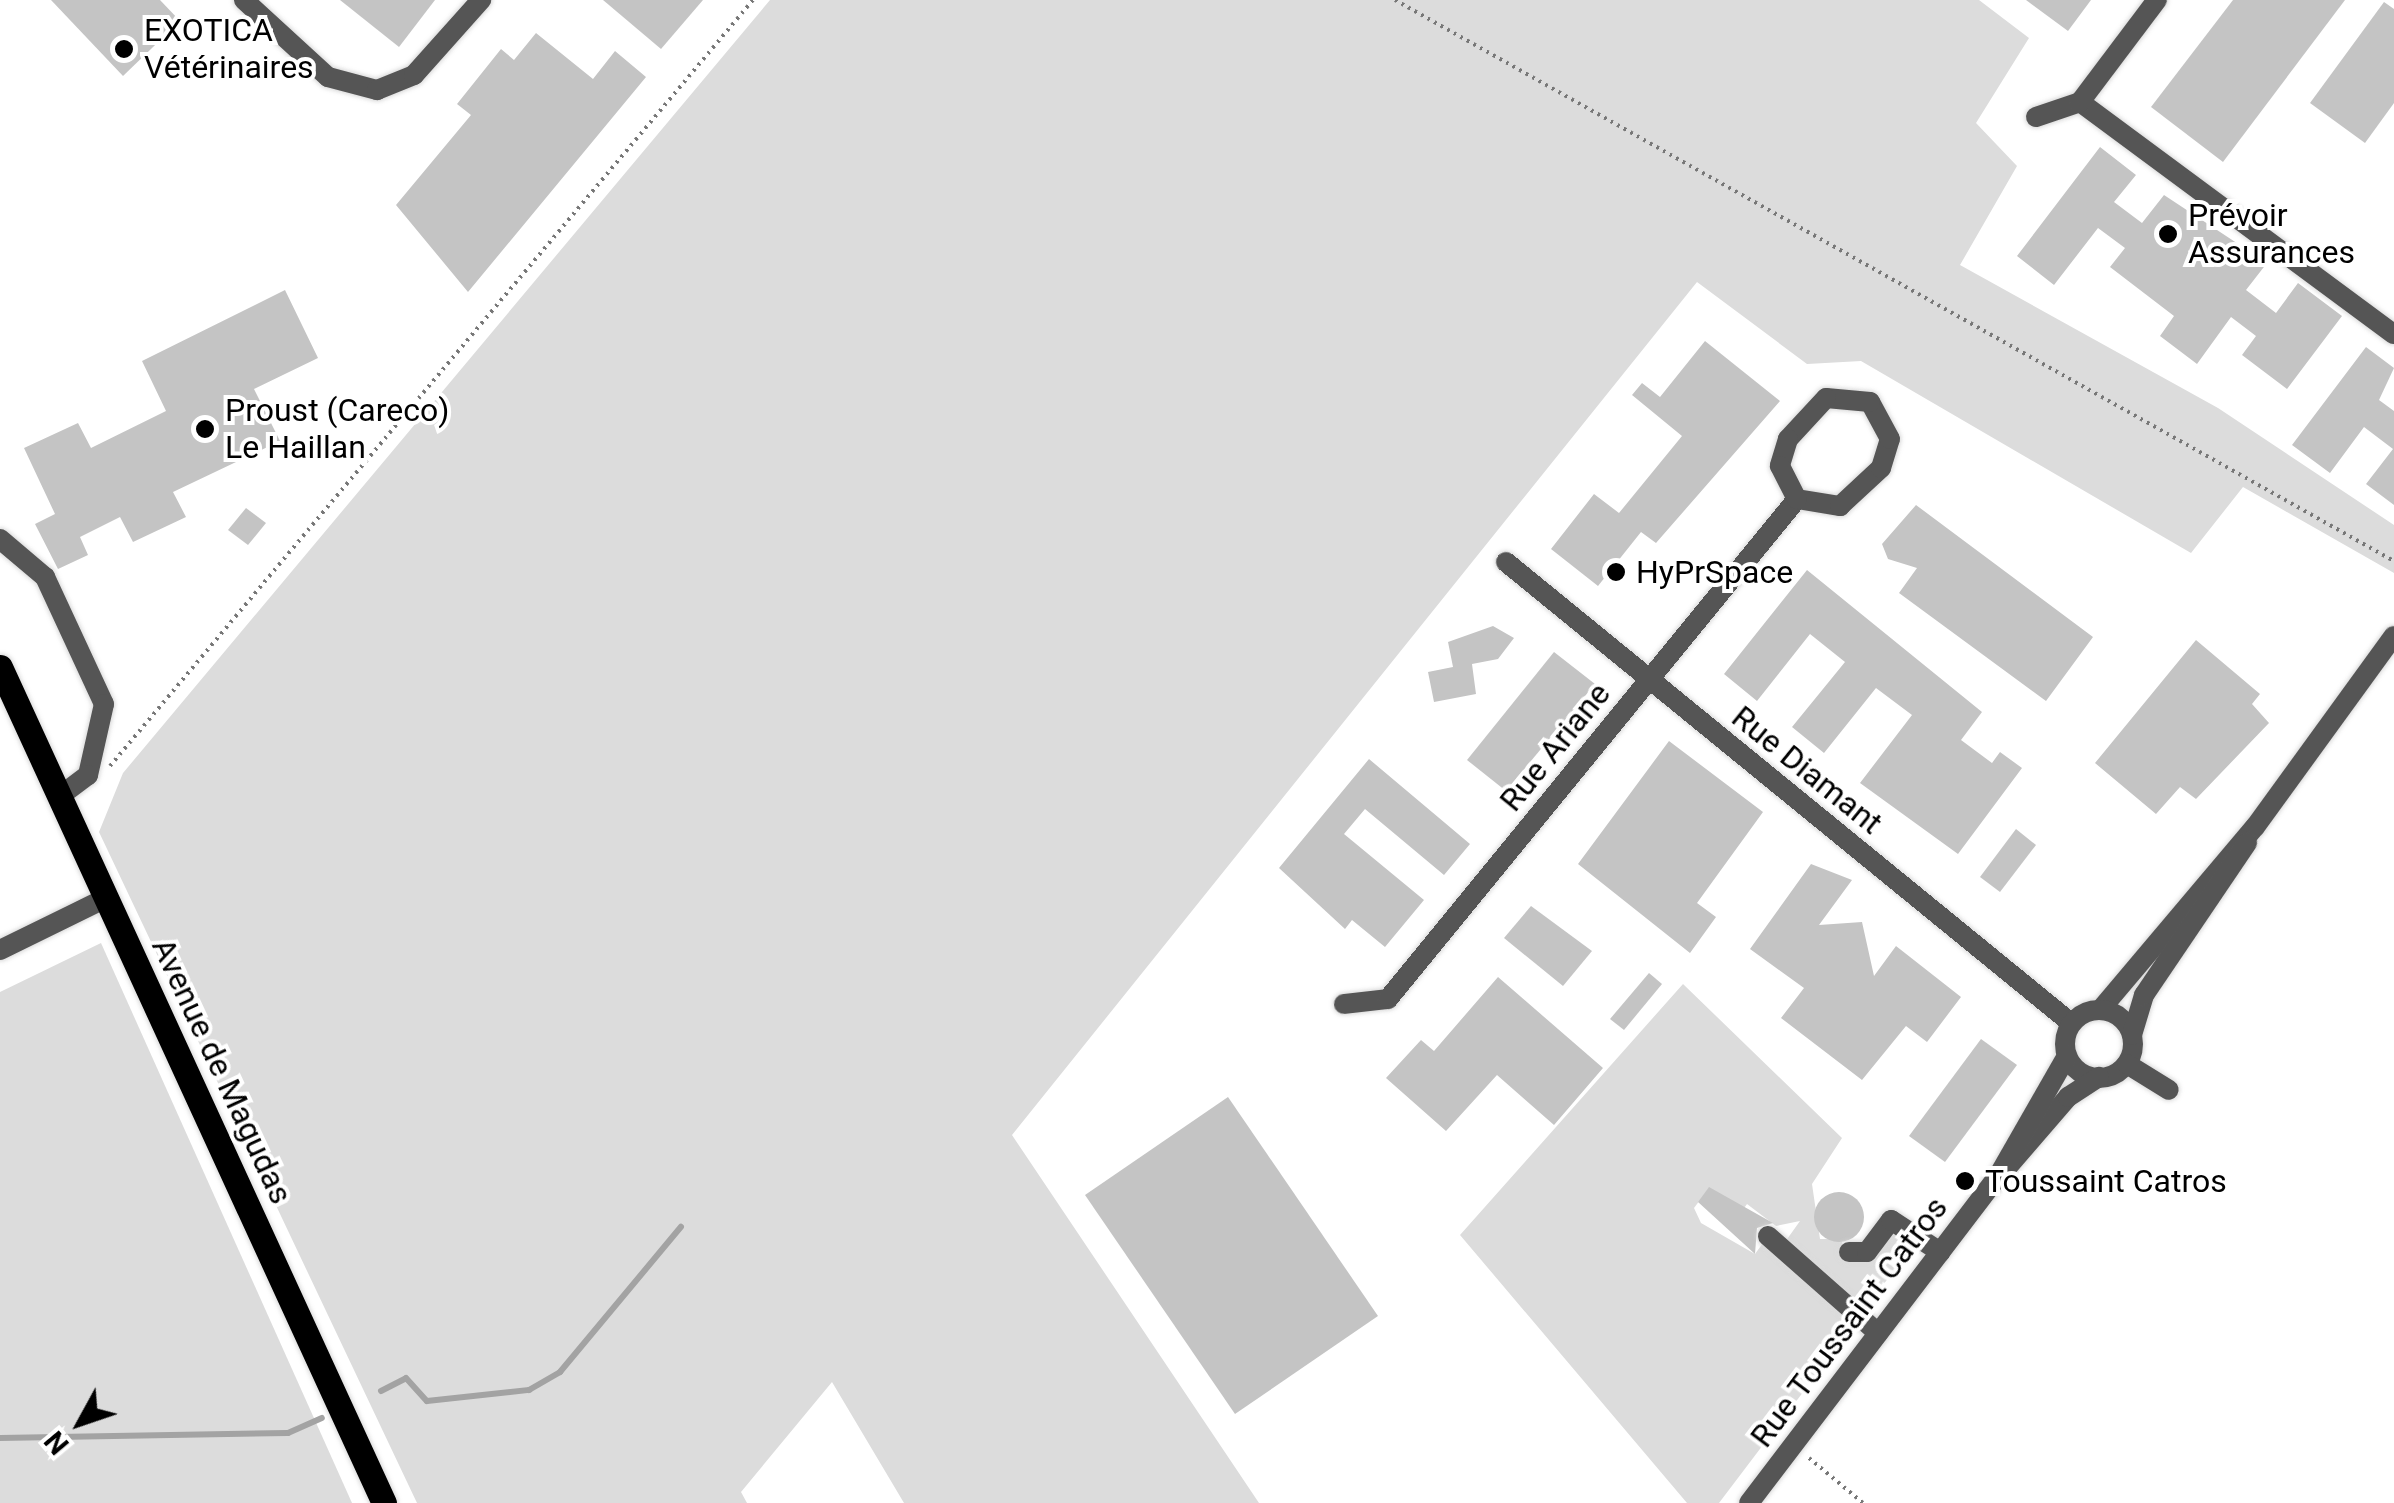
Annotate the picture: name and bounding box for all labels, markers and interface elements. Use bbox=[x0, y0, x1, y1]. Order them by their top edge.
place label: EXOTICA Vétérinaires bbox=[144, 12, 314, 87]
marker: EXOTICA Vétérinaires bbox=[113, 38, 135, 60]
place label: Prévoir Assurances bbox=[2188, 197, 2355, 272]
marker: Prévoir Assurances bbox=[2157, 223, 2179, 245]
place label: Proust (Careco) Le Haillan bbox=[225, 392, 449, 467]
marker: Proust (Careco) Le Haillan bbox=[194, 418, 216, 440]
place label: HyPrSpace bbox=[1636, 553, 1793, 591]
marker: HyPrSpace bbox=[1605, 561, 1627, 583]
street label: Rue Ariane bbox=[1492, 675, 1618, 819]
street label: Rue Diamant bbox=[1724, 698, 1890, 842]
street label: Avenue de Magudas bbox=[144, 932, 300, 1210]
place label: Toussaint Catros bbox=[1985, 1162, 2227, 1200]
marker: Toussaint Catros bbox=[1954, 1170, 1976, 1192]
street label: Rue Toussaint Catros bbox=[1742, 1189, 1956, 1455]
north arrow bbox=[30, 1373, 130, 1473]
text: N bbox=[38, 1424, 76, 1461]

